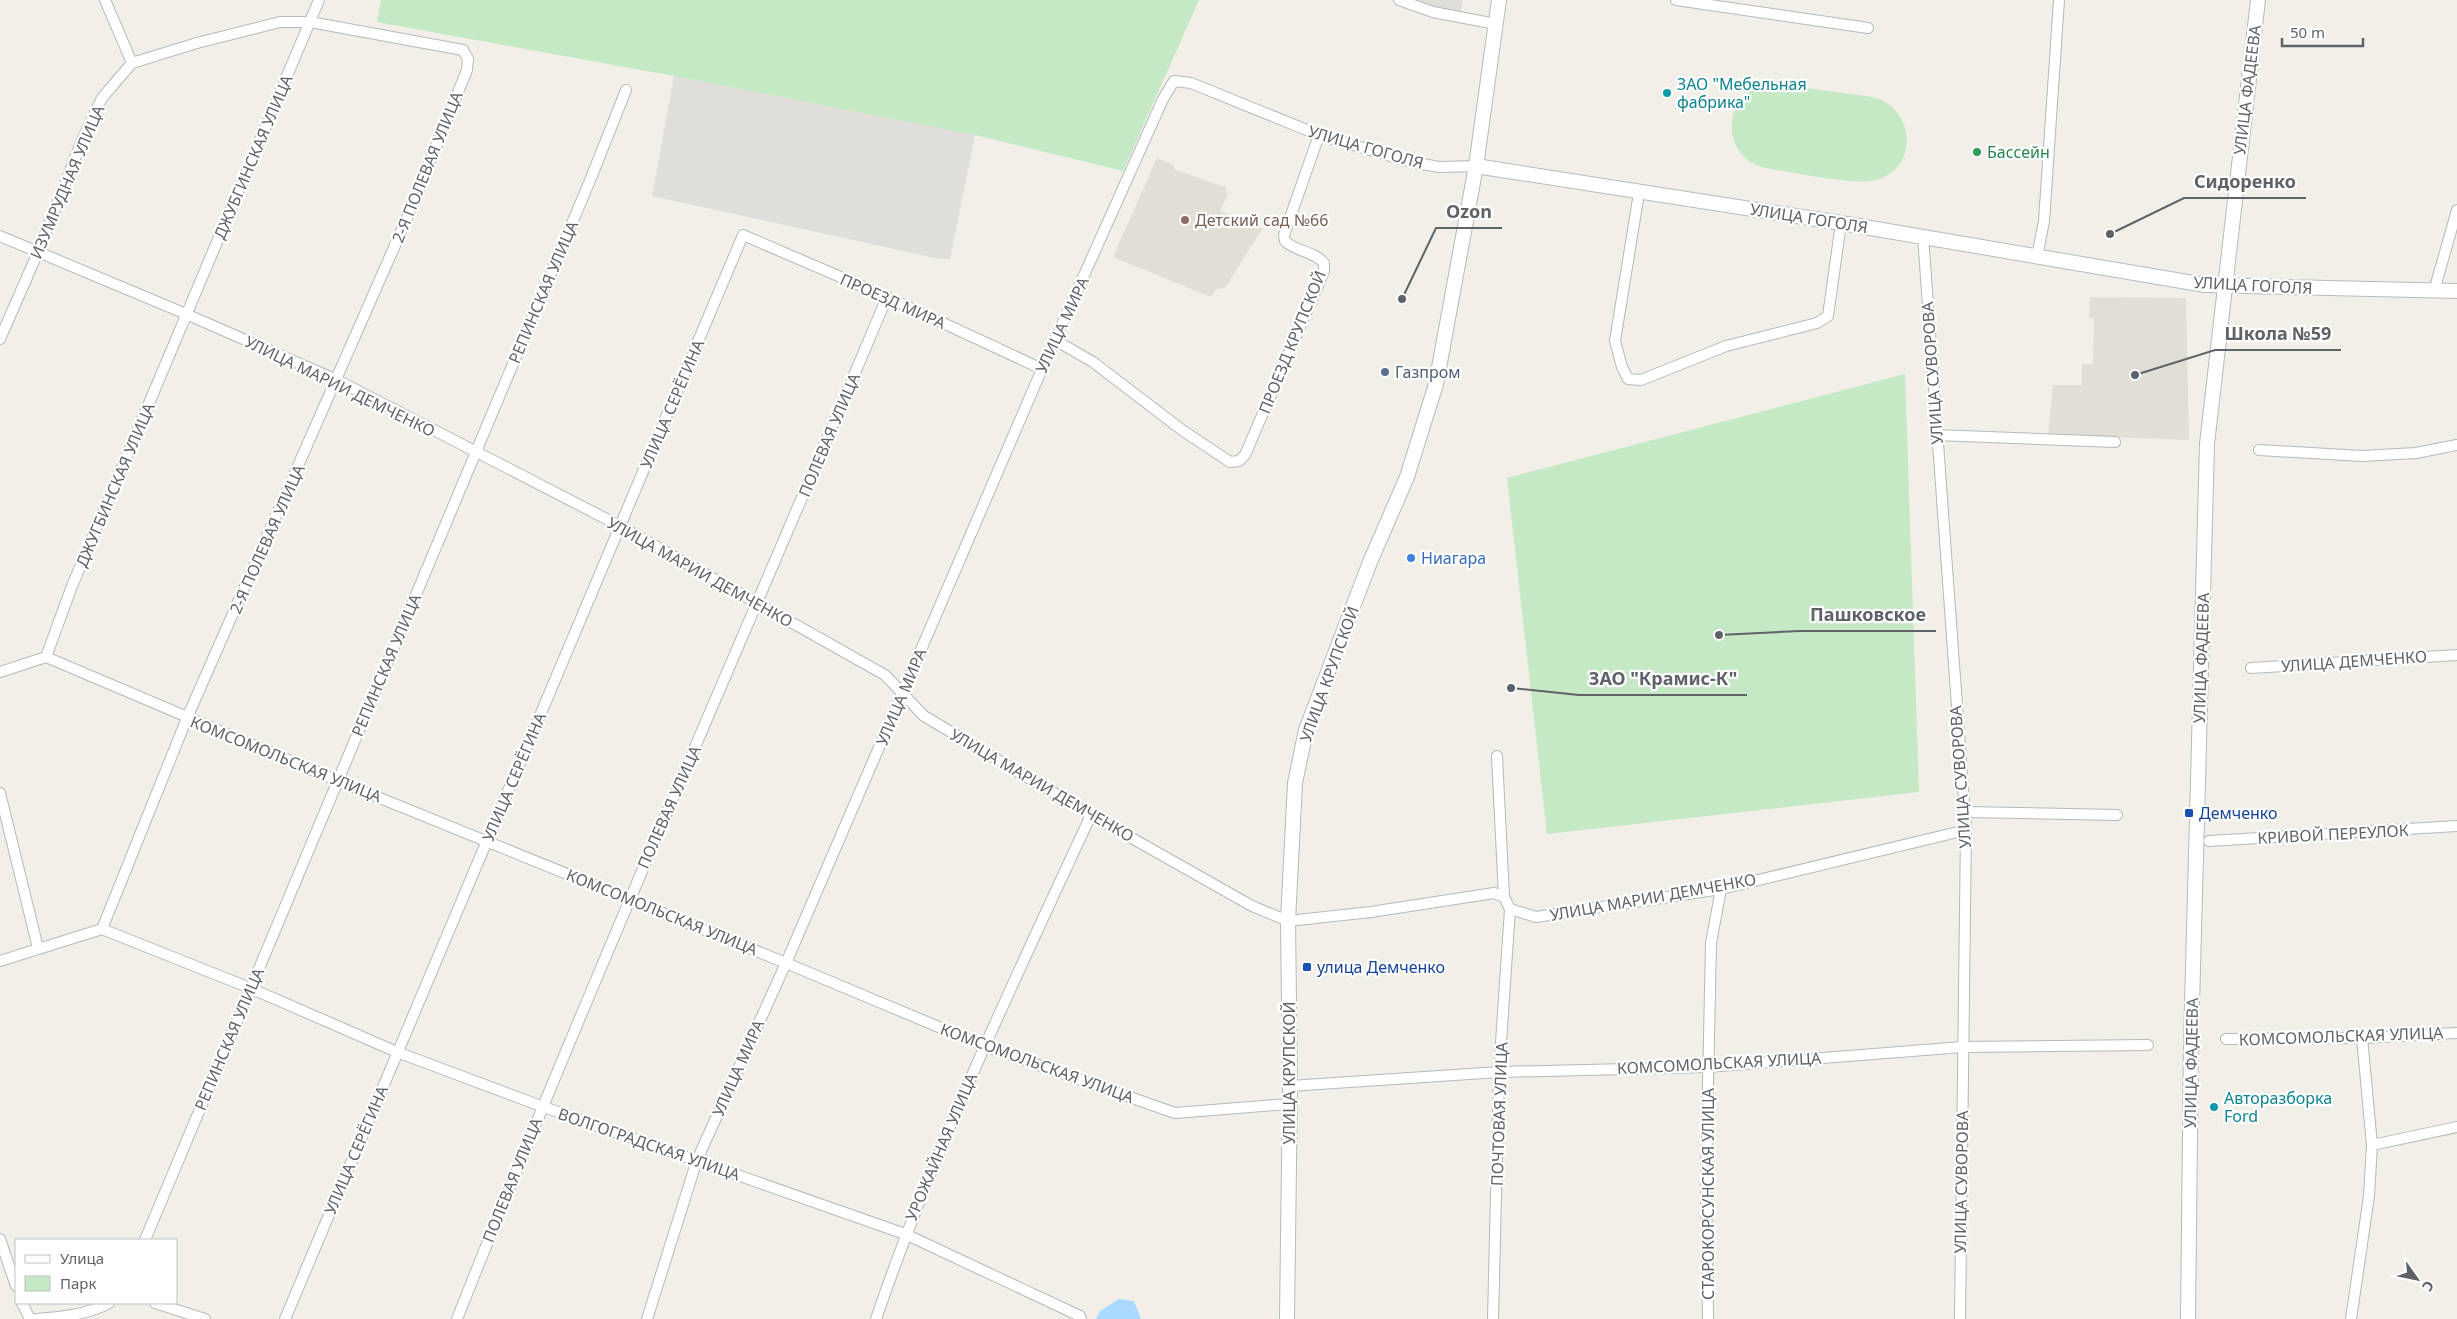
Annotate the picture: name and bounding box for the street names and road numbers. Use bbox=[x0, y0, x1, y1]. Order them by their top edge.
street label: УЛИЦА ФАДЕЕВА bbox=[2228, 23, 2266, 156]
street label: ДЖУБГИНСКАЯ УЛИЦА bbox=[208, 71, 298, 243]
street label: 2-Я ПОЛЕВАЯ УЛИЦА bbox=[387, 87, 468, 246]
street label: ИЗУМРУДНАЯ УЛИЦА bbox=[25, 101, 110, 262]
street label: УЛИЦА ГОГОЛЯ bbox=[1306, 120, 1426, 174]
street label: УЛИЦА ГОГОЛЯ bbox=[1748, 198, 1870, 238]
street label: РЕПИНСКАЯ УЛИЦА bbox=[503, 217, 583, 367]
street label: ПРОЕЗД КРУПСКОЙ bbox=[1253, 267, 1331, 417]
street label: ПРОЕЗД МИРА bbox=[837, 268, 950, 334]
street label: УЛИЦА ГОГОЛЯ bbox=[2193, 271, 2313, 299]
street label: УЛИЦА МИРА bbox=[1030, 273, 1094, 377]
street label: УЛИЦА СУВОРОВА bbox=[1916, 300, 1948, 445]
street label: УЛИЦА МАРИИ ДЕМЧЕНКО bbox=[241, 330, 439, 442]
street label: УЛИЦА СЕРЁГИНА bbox=[635, 335, 709, 472]
street label: ПОЛЕВАЯ УЛИЦА bbox=[793, 369, 865, 500]
street label: ДЖУГБИНСКАЯ УЛИЦА bbox=[70, 399, 160, 571]
street label: 2-Я ПОЛЕВАЯ УЛИЦА bbox=[224, 460, 310, 617]
street label: УЛИЦА МАРИИ ДЕМЧЕНКО bbox=[603, 512, 797, 632]
street label: РЕПИНСКАЯ УЛИЦА bbox=[346, 590, 426, 740]
street label: УЛИЦА ФАДЕЕВА bbox=[2188, 592, 2214, 724]
street label: УЛИЦА КРУПСКОЙ bbox=[1294, 603, 1364, 745]
street label: УЛИЦА МИРА bbox=[871, 644, 932, 749]
street label: УЛИЦА ДЕМЧЕНКО bbox=[2280, 645, 2428, 677]
street label: УЛИЦА СУВОРОВА bbox=[1944, 704, 1976, 849]
street label: УЛИЦА СЕРЁГИНА bbox=[477, 708, 551, 845]
street label: КОМСОМОЛЬСКАЯ УЛИЦА bbox=[187, 711, 386, 808]
street label: УЛИЦА МАРИИ ДЕМЧЕНКО bbox=[946, 723, 1138, 847]
street label: ПОЛЕВАЯ УЛИЦА bbox=[632, 741, 706, 872]
street label: КРИВОЙ ПЕРЕУЛОК bbox=[2257, 819, 2409, 849]
street label: КОМСОМОЛЬСКАЯ УЛИЦА bbox=[563, 864, 762, 961]
street label: УЛИЦА МАРИИ ДЕМЧЕНКО bbox=[1548, 868, 1758, 926]
street label: РЕПИНСКАЯ УЛИЦА bbox=[189, 964, 269, 1114]
street label: УЛИЦА ФАДЕЕВА bbox=[2179, 997, 2203, 1129]
street label: УЛИЦА КРУПСКОЙ bbox=[1278, 1001, 1300, 1145]
street label: УЛИЦА МИРА bbox=[707, 1015, 769, 1120]
street label: КОМСОМОЛЬСКАЯ УЛИЦА bbox=[937, 1018, 1138, 1109]
street label: КОМСОМОЛЬСКАЯ УЛИЦА bbox=[2238, 1021, 2444, 1051]
street label: ПОЧТОВАЯ УЛИЦА bbox=[1485, 1041, 1513, 1186]
street label: КОМСОМОЛЬСКАЯ УЛИЦА bbox=[1616, 1047, 1822, 1079]
street label: УРОЖАЙНАЯ УЛИЦА bbox=[900, 1069, 982, 1224]
street label: УЛИЦА СЕРЁГИНА bbox=[319, 1081, 393, 1218]
street label: СТАРОКОРСУНСКАЯ УЛИЦА bbox=[1697, 1087, 1719, 1300]
street label: ВОЛГОГРАДСКАЯ УЛИЦА bbox=[555, 1103, 744, 1186]
street label: УЛИЦА СУВОРОВА bbox=[1949, 1110, 1973, 1254]
street label: ПОЛЕВАЯ УЛИЦА bbox=[477, 1114, 547, 1246]

